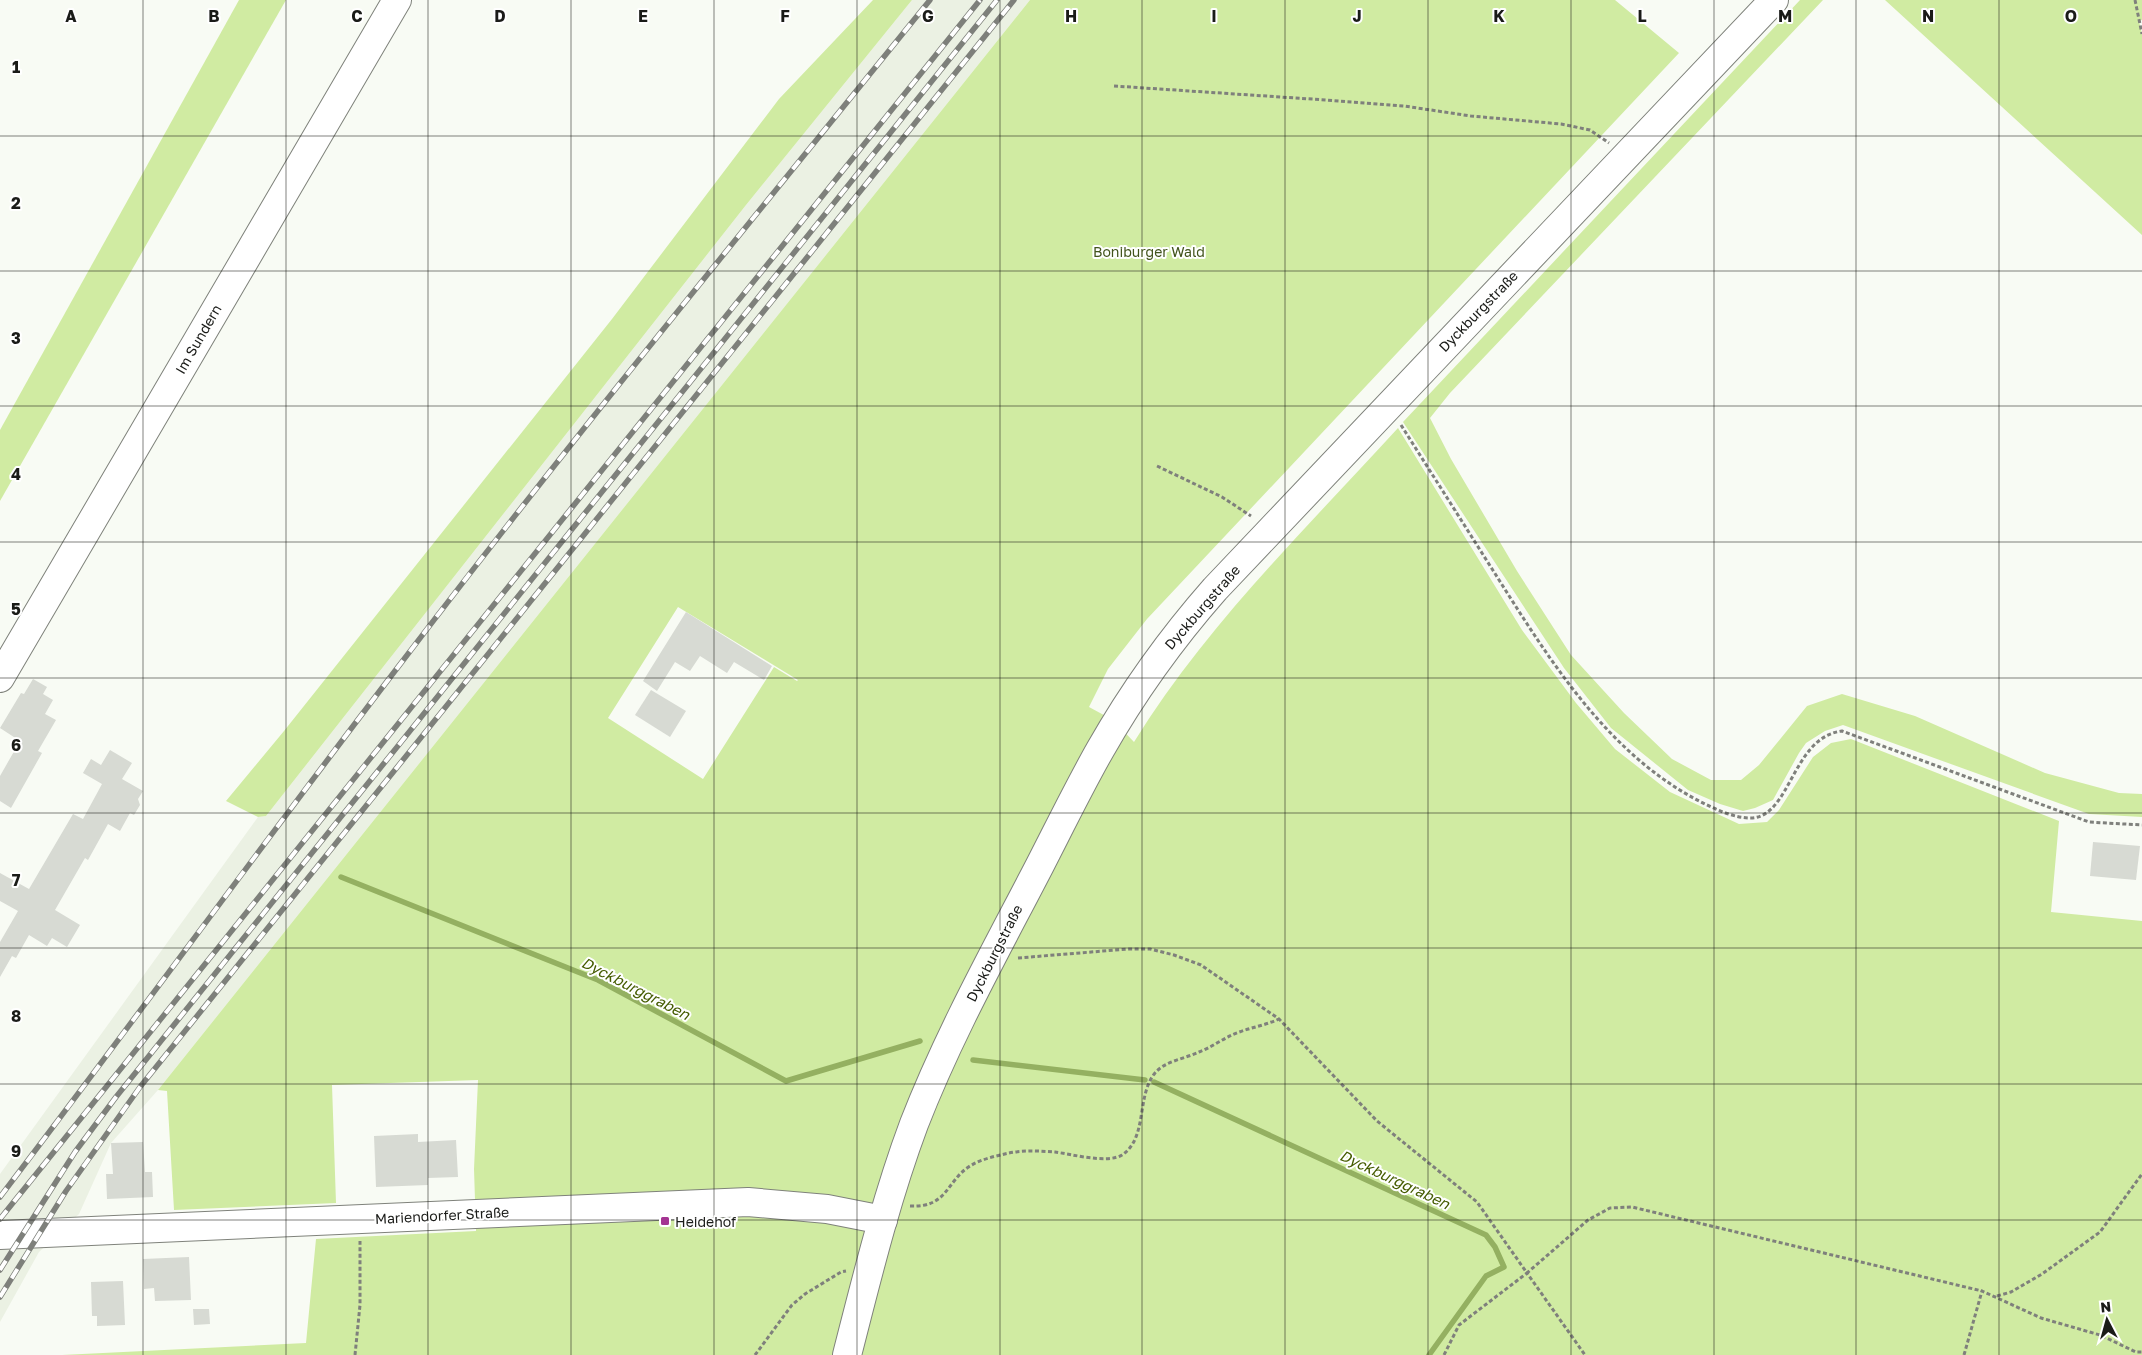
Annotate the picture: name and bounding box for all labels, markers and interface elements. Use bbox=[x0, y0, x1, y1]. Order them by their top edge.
text: A bbox=[65, 6, 77, 26]
text: B bbox=[208, 6, 220, 26]
text: C bbox=[351, 6, 363, 26]
text: D bbox=[494, 6, 506, 26]
text: E bbox=[638, 6, 648, 26]
text: F bbox=[780, 6, 790, 26]
text: G bbox=[922, 6, 934, 26]
text: H bbox=[1065, 6, 1077, 26]
text: I bbox=[1211, 6, 1217, 26]
text: J bbox=[1352, 6, 1362, 26]
text: K bbox=[1493, 6, 1505, 26]
text: L bbox=[1637, 6, 1647, 26]
text: M bbox=[1778, 6, 1792, 26]
text: N bbox=[1922, 6, 1934, 26]
text: O bbox=[2065, 6, 2077, 26]
text: 1 bbox=[12, 57, 20, 77]
text: 2 bbox=[11, 193, 21, 213]
park label: Boniburger Wald bbox=[1093, 243, 1205, 260]
street label: Dyckburgstraße bbox=[1435, 267, 1521, 355]
street label: Im Sundern bbox=[171, 301, 225, 377]
text: 3 bbox=[11, 328, 21, 348]
text: 4 bbox=[11, 464, 21, 484]
street label: Dyckburgstraße bbox=[1161, 561, 1243, 653]
text: 5 bbox=[11, 599, 21, 619]
text: 6 bbox=[11, 735, 21, 755]
text: 7 bbox=[12, 870, 21, 890]
street label: Dyckburgstraße bbox=[962, 902, 1026, 1004]
water label: Dyckburggraben bbox=[578, 953, 694, 1024]
text: 8 bbox=[11, 1006, 21, 1026]
text: 9 bbox=[11, 1141, 21, 1161]
water label: Dyckburggraben bbox=[1337, 1146, 1453, 1214]
street label: Mariendorfer Straße bbox=[374, 1203, 510, 1227]
place label: Heidehof bbox=[675, 1213, 736, 1230]
marker: Heidehof bbox=[659, 1215, 671, 1227]
north arrow bbox=[2082, 1295, 2132, 1345]
text: N bbox=[2099, 1298, 2112, 1316]

